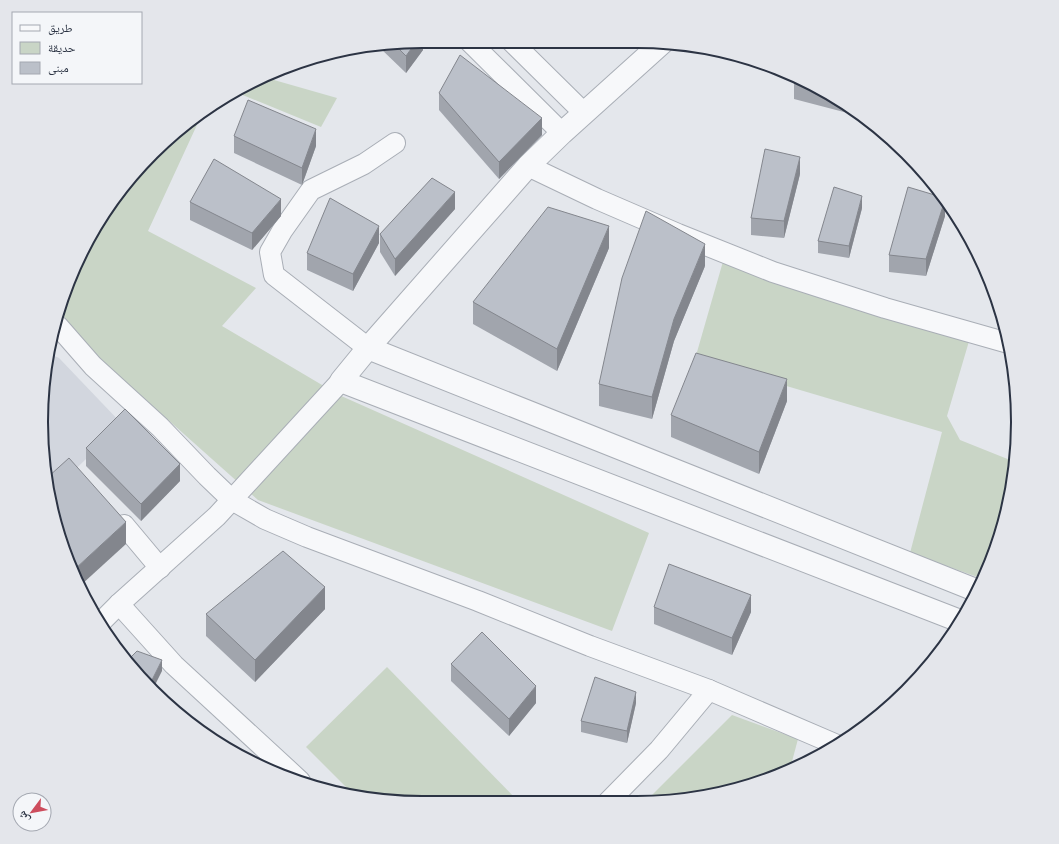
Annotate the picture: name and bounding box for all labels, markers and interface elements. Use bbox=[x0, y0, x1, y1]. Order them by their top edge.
legend bbox=[12, 12, 142, 84]
text: طريق bbox=[48, 20, 73, 35]
text: حديقة bbox=[48, 40, 76, 55]
text: مبنى bbox=[48, 60, 69, 75]
north arrow bbox=[12, 792, 52, 832]
text: ش bbox=[14, 808, 33, 826]

